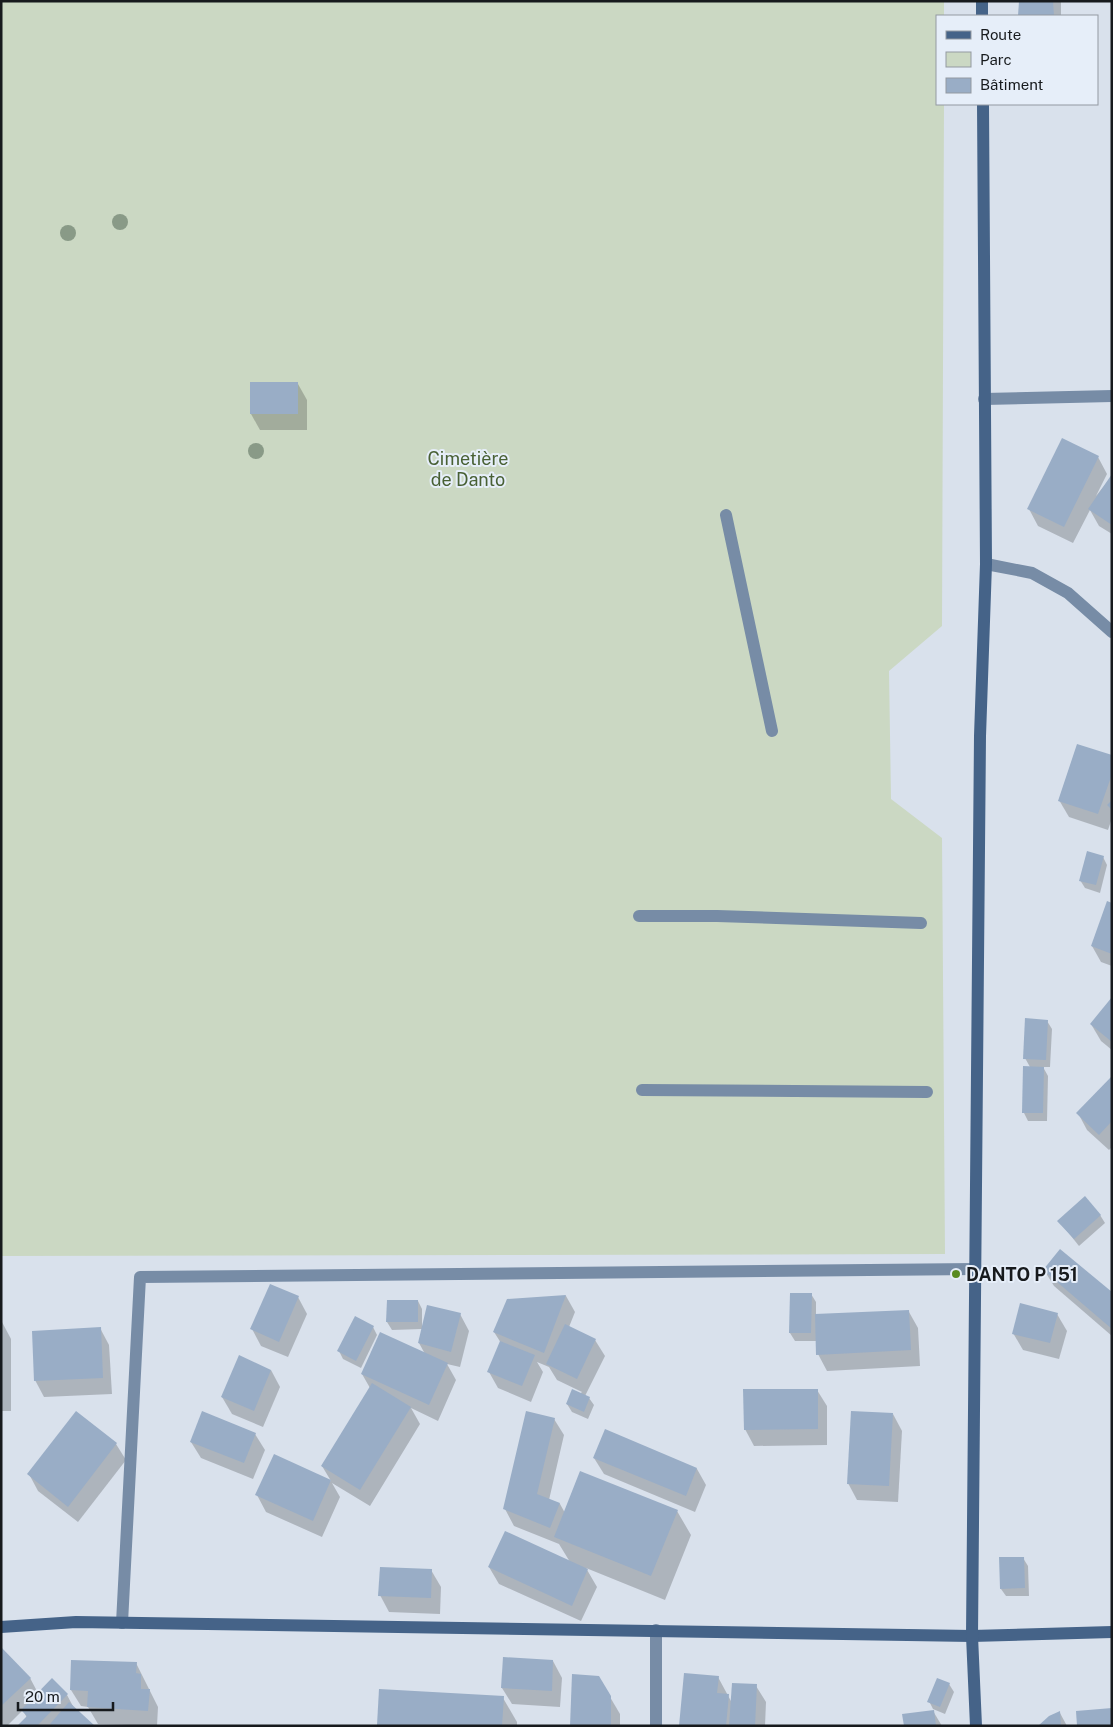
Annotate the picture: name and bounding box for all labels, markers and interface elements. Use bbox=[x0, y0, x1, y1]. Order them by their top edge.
legend bbox=[936, 15, 1098, 105]
text: Route bbox=[980, 26, 1021, 43]
text: Parc bbox=[980, 51, 1012, 68]
text: Bâtiment bbox=[980, 76, 1043, 93]
park label: Cimetière de Danto bbox=[427, 448, 509, 490]
place label: DANTO P 151 bbox=[966, 1264, 1078, 1285]
marker: DANTO P 151 bbox=[950, 1268, 962, 1280]
scale bar bbox=[18, 1680, 112, 1712]
text: 20 m bbox=[25, 1688, 60, 1705]

